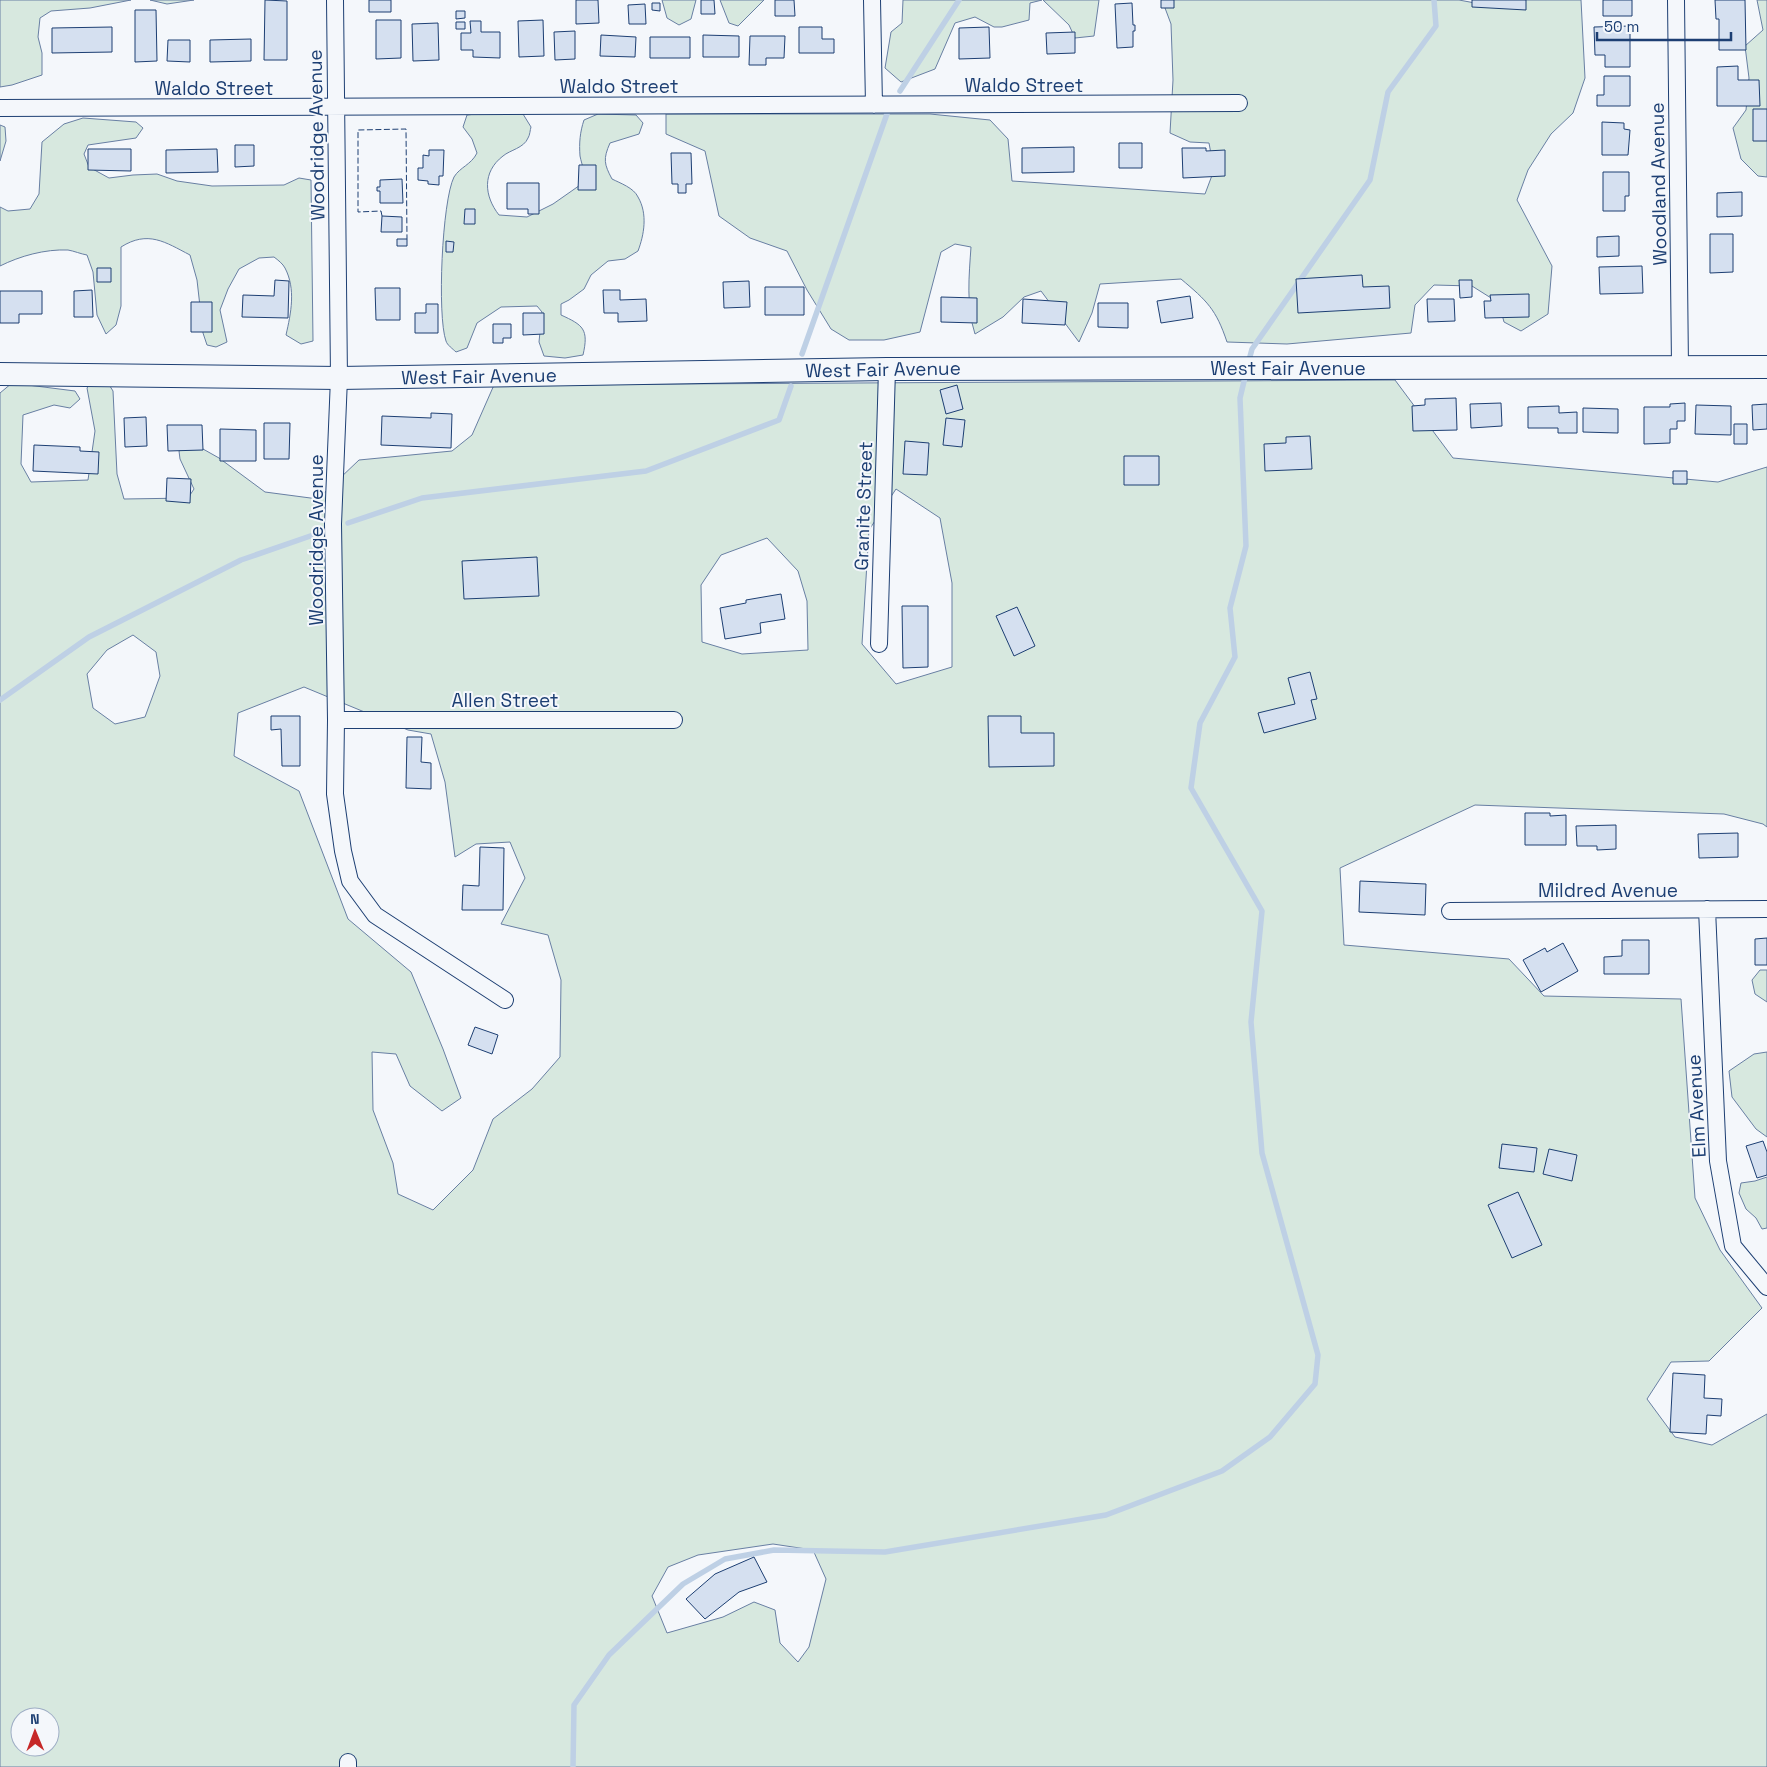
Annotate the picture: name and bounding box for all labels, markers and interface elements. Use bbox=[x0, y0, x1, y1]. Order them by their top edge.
scale bar bbox=[1597, 10, 1731, 42]
text: 50 m bbox=[1604, 17, 1639, 36]
street label: Woodridge Avenue bbox=[303, 49, 330, 221]
street label: Waldo Street bbox=[965, 73, 1083, 98]
street label: Waldo Street bbox=[560, 74, 678, 99]
street label: Waldo Street bbox=[155, 76, 273, 101]
street label: Woodland Avenue bbox=[1645, 102, 1672, 266]
street label: West Fair Avenue bbox=[805, 356, 961, 383]
street label: West Fair Avenue bbox=[1210, 356, 1366, 381]
street label: West Fair Avenue bbox=[401, 363, 557, 390]
street label: Granite Street bbox=[849, 441, 878, 571]
street label: Woodridge Avenue bbox=[304, 454, 329, 626]
street label: Allen Street bbox=[451, 688, 559, 713]
street label: Mildred Avenue bbox=[1538, 878, 1678, 903]
street label: Elm Avenue bbox=[1681, 1054, 1712, 1158]
north arrow bbox=[10, 1707, 60, 1757]
text: N bbox=[30, 1710, 40, 1728]

